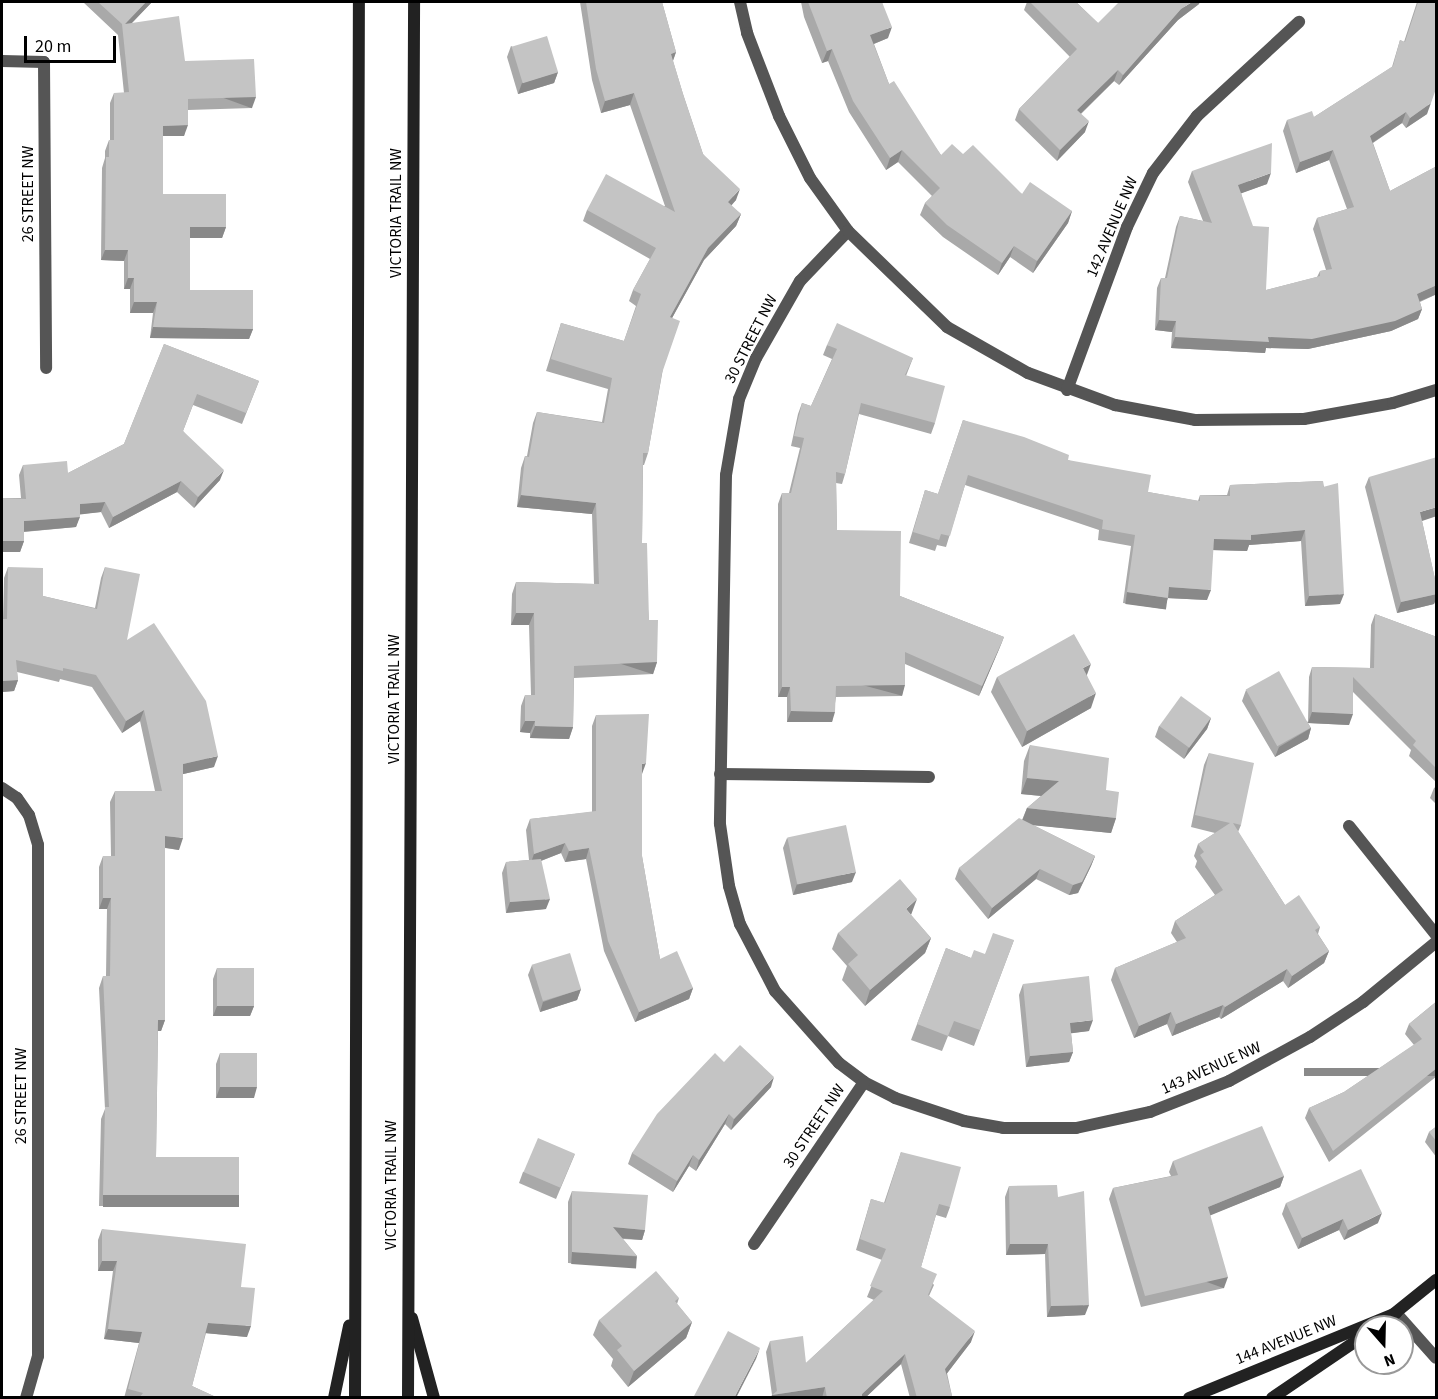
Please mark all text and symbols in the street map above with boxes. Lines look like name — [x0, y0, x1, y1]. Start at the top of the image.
scale bar — [27, 24, 118, 62]
text: 20 m — [35, 34, 71, 59]
street label: 26 STREET NW — [18, 146, 38, 242]
street label: VICTORIA TRAIL NW — [386, 148, 406, 278]
street label: 142 AVENUE NW — [1082, 174, 1142, 280]
street label: 30 STREET NW — [721, 292, 781, 386]
street label: VICTORIA TRAIL NW — [384, 634, 404, 764]
street label: 143 AVENUE NW — [1158, 1037, 1264, 1099]
street label: 26 STREET NW — [11, 1048, 31, 1144]
street label: 30 STREET NW — [779, 1081, 849, 1171]
street label: VICTORIA TRAIL NW — [381, 1120, 401, 1250]
street label: 144 AVENUE NW — [1233, 1311, 1339, 1369]
north arrow — [1354, 1315, 1414, 1375]
text: N — [1381, 1348, 1398, 1372]

